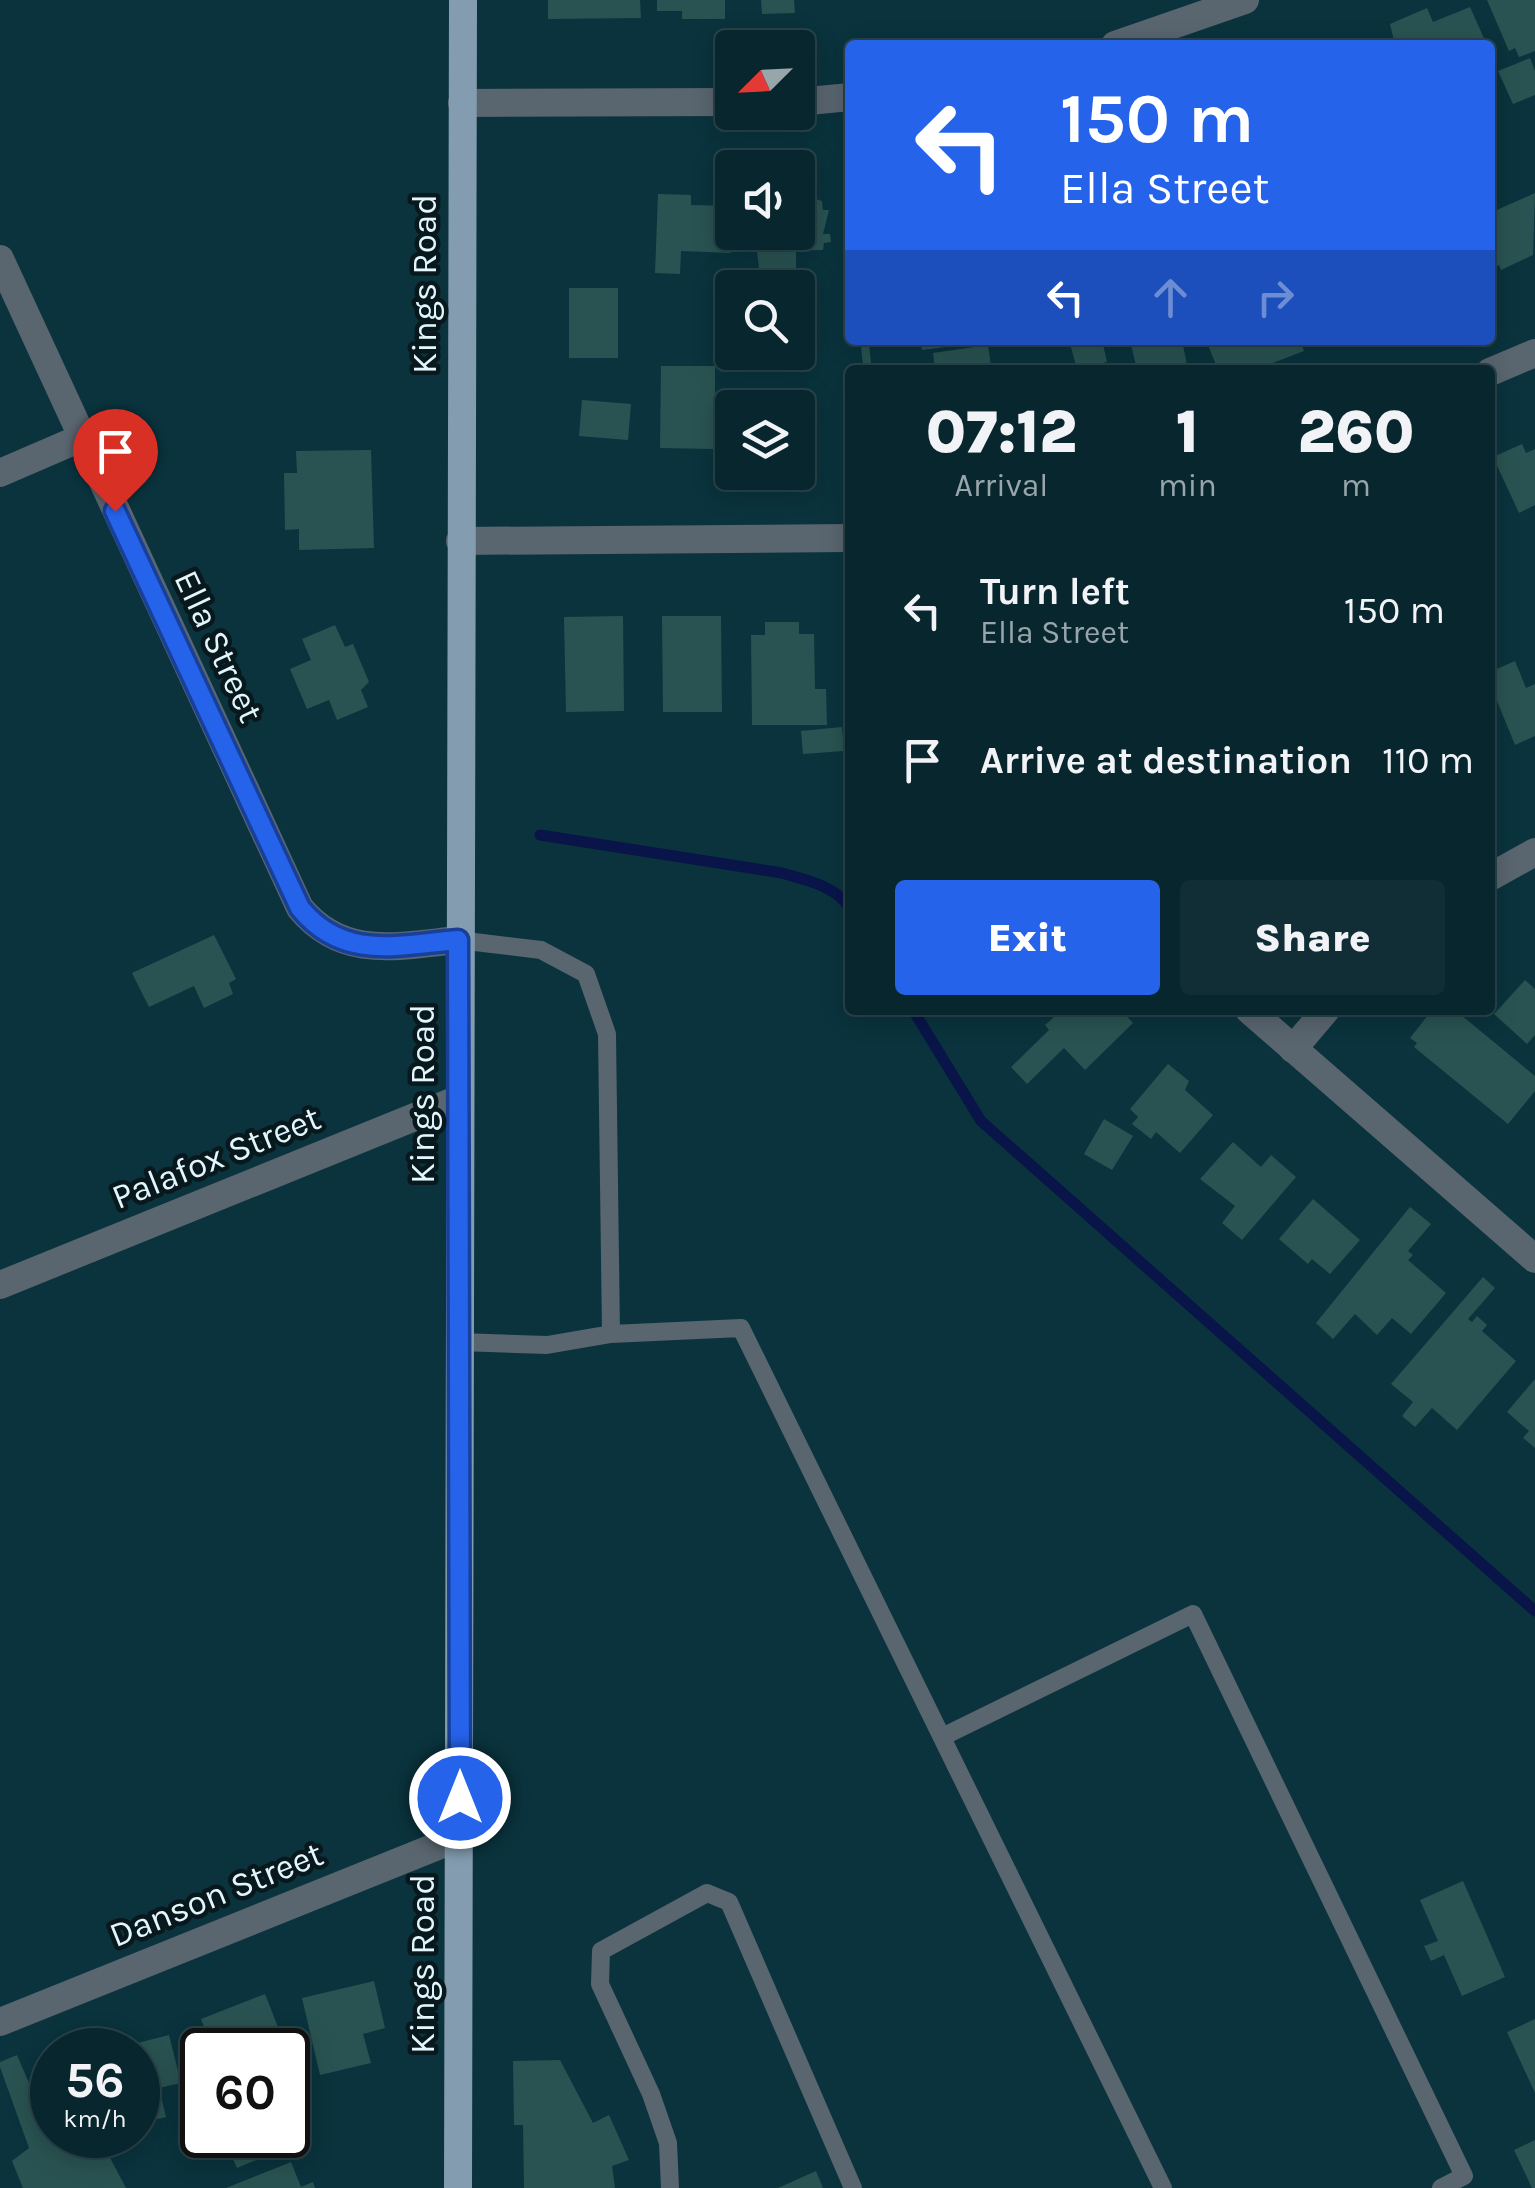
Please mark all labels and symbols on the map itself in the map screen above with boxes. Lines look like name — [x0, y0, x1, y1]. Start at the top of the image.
north arrow — [715, 30, 815, 130]
street label: Kings Road — [404, 194, 445, 374]
pin — [73, 409, 158, 512]
street label: Ella Street — [166, 564, 272, 729]
street label: Kings Road — [402, 1004, 443, 1184]
street label: Palafox Street — [106, 1097, 326, 1218]
position arrow — [408, 1746, 512, 1850]
street label: Danson Street — [103, 1833, 329, 1956]
street label: Kings Road — [402, 1874, 443, 2054]
speed limit sign: 60 — [180, 2028, 310, 2158]

